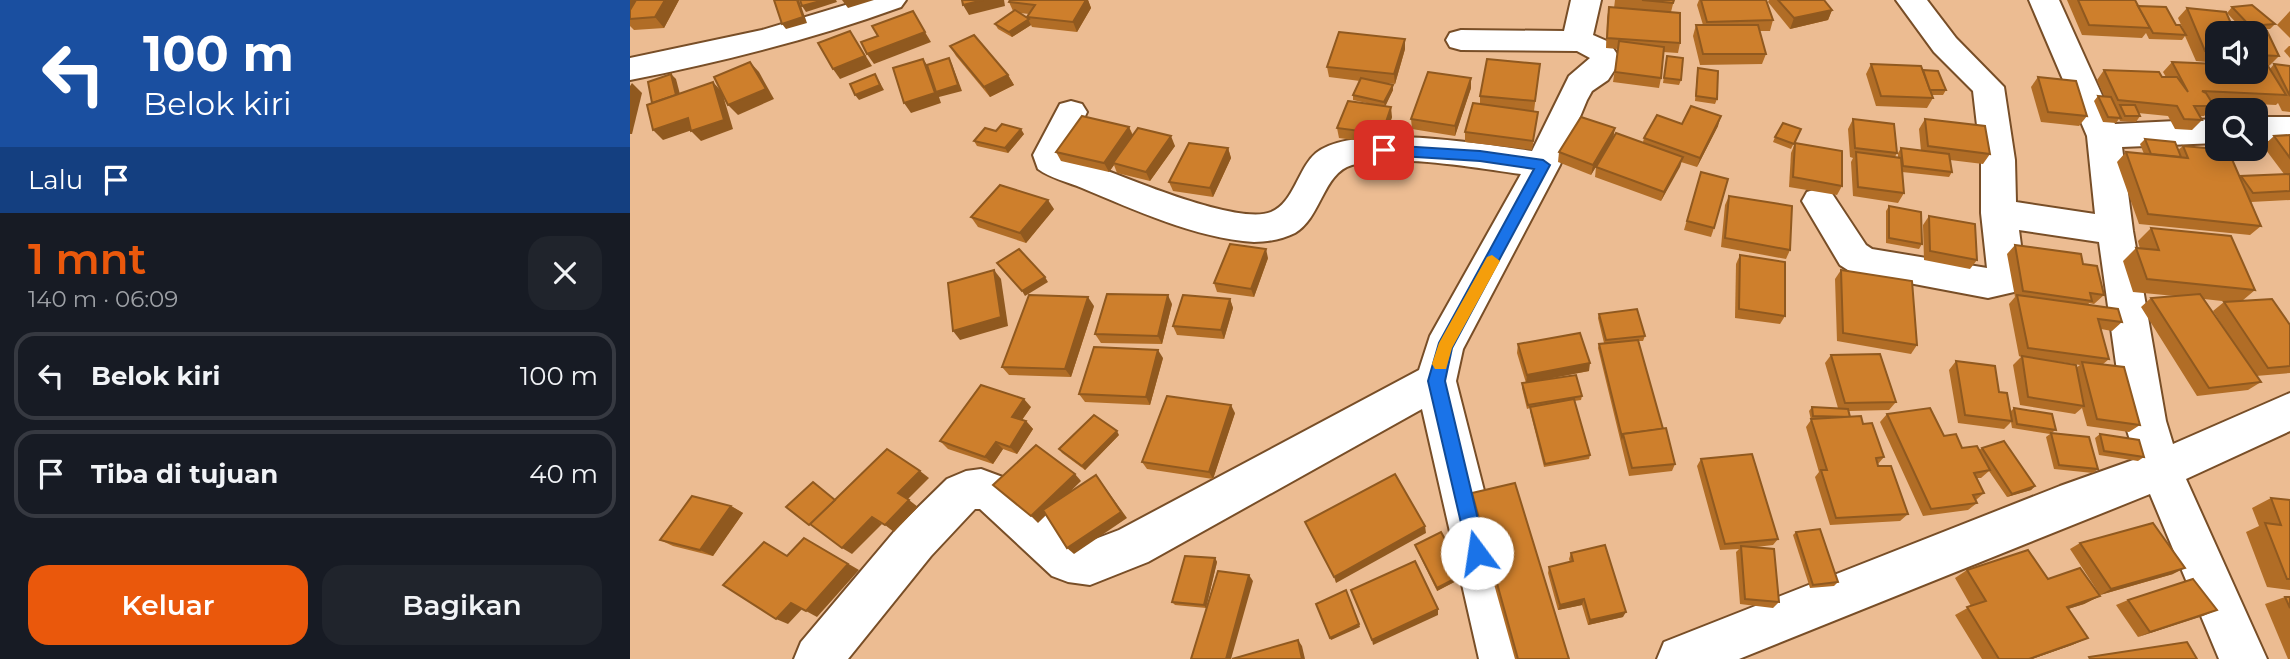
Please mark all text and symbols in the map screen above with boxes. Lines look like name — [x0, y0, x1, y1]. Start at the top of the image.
map controls — [2205, 21, 2268, 161]
button: sound — [2205, 21, 2268, 84]
text: 100 m — [143, 24, 294, 83]
icon: left — [28, 28, 119, 119]
text: Belok kiri — [143, 84, 292, 123]
button: search — [2205, 98, 2268, 161]
pin — [1354, 120, 1414, 180]
icon: arrive — [1365, 131, 1403, 169]
icon: arrive — [97, 161, 135, 199]
text: Lalu — [28, 164, 83, 196]
text: 1 mnt — [28, 233, 146, 285]
button: close — [528, 236, 602, 310]
text: 140 m · 06:09 — [28, 285, 178, 313]
icon: left — [32, 357, 70, 395]
text: Belok kiri — [91, 360, 220, 392]
text: 100 m — [520, 360, 598, 392]
icon: arrive — [32, 455, 70, 493]
text: Tiba di tujuan — [91, 458, 278, 490]
text: 40 m — [529, 458, 598, 490]
position arrow — [1440, 516, 1514, 590]
button: Keluar — [28, 565, 308, 645]
button: Bagikan — [322, 565, 602, 645]

